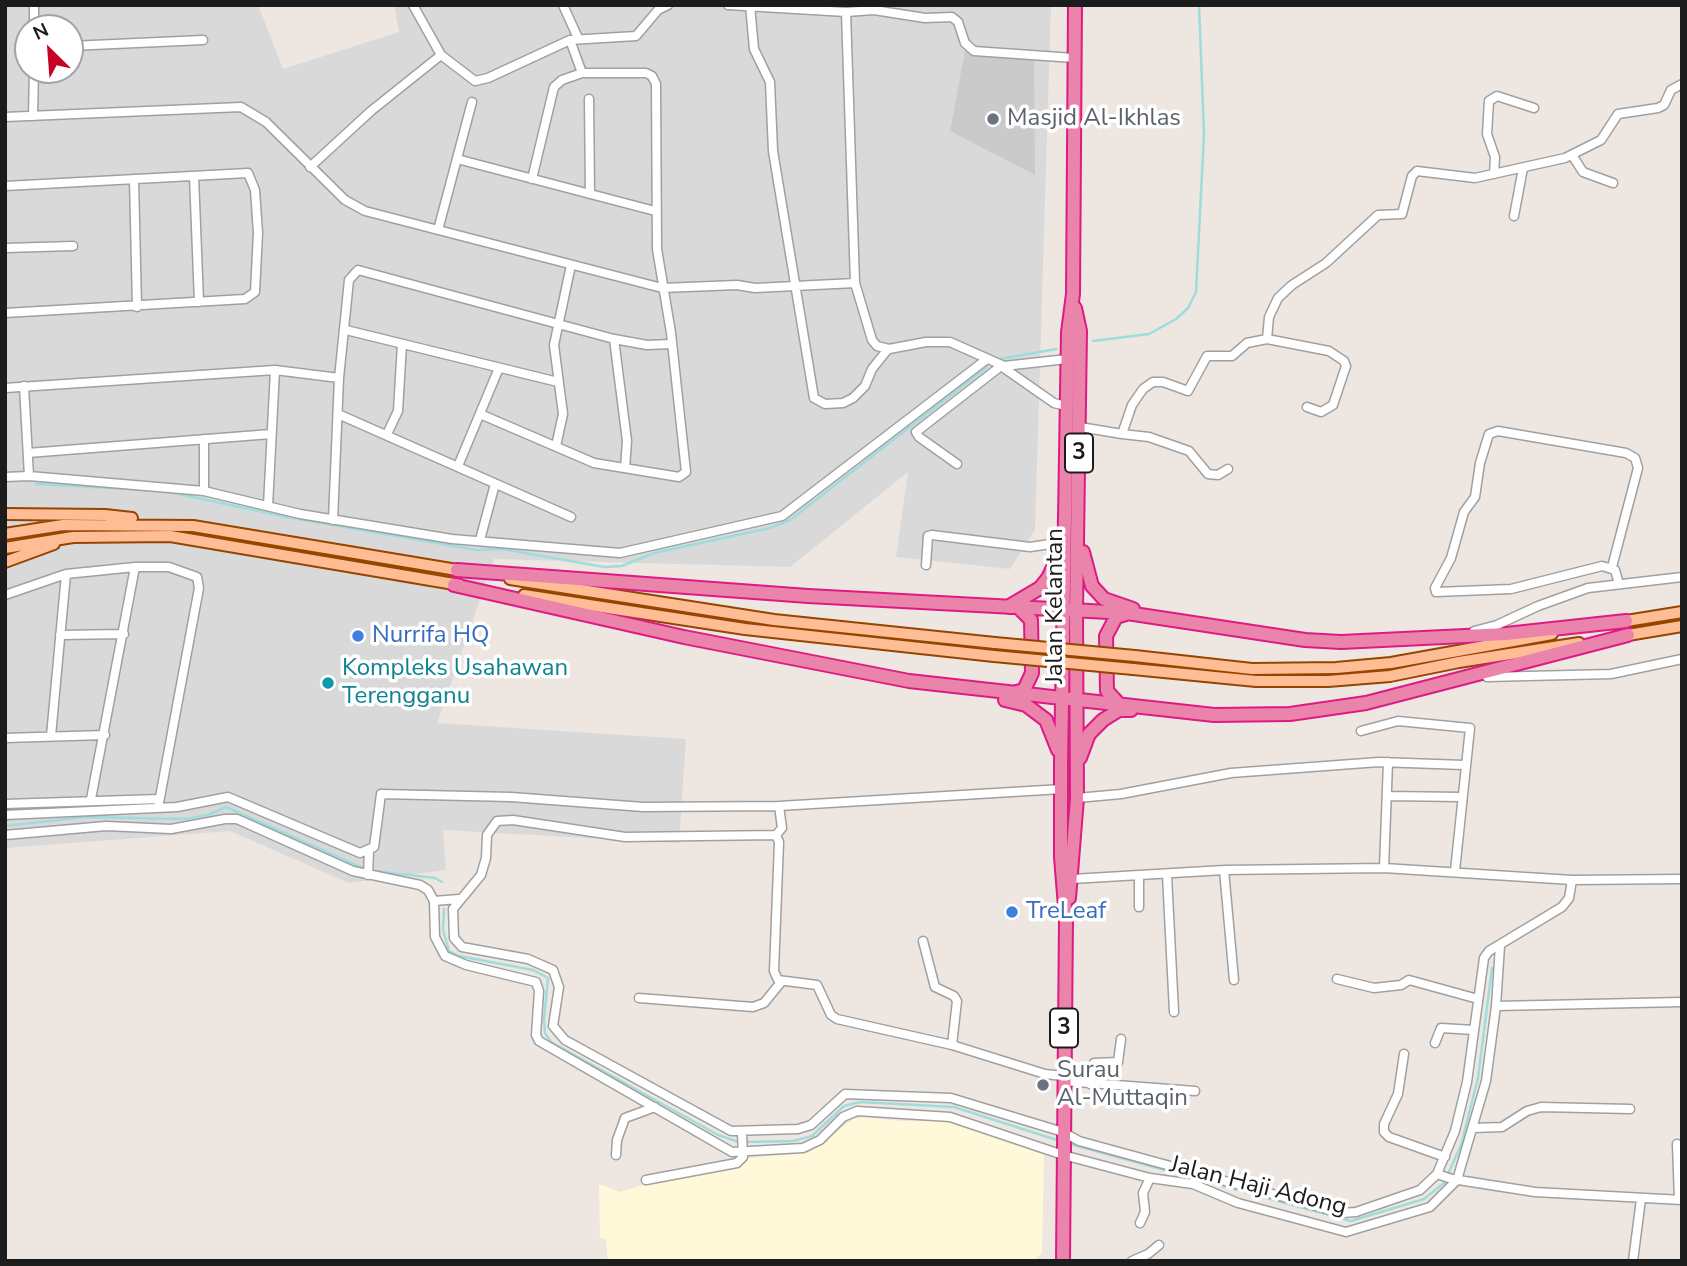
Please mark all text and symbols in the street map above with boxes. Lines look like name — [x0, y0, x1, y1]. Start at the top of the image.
north arrow — [14, 14, 84, 84]
text: N — [29, 17, 53, 47]
place label: Masjid Al-Ikhlas — [1007, 105, 1181, 133]
marker: Masjid Al-Ikhlas — [985, 111, 1001, 127]
road number: 3 — [1065, 433, 1093, 472]
street label: Jalan Kelantan — [1042, 528, 1070, 684]
place label: Nurrifa HQ — [372, 622, 489, 650]
marker: Nurrifa HQ — [350, 628, 366, 644]
place label: Kompleks Usahawan Terengganu — [342, 655, 568, 711]
marker: Kompleks Usahawan Terengganu — [320, 675, 336, 691]
place label: TreLeaf — [1026, 898, 1106, 926]
marker: TreLeaf — [1004, 904, 1020, 920]
road number: 3 — [1050, 1009, 1078, 1048]
place label: Surau Al-Muttaqin — [1057, 1057, 1188, 1113]
marker: Surau Al-Muttaqin — [1035, 1077, 1051, 1093]
street label: Jalan Haji Adong — [1167, 1151, 1349, 1223]

